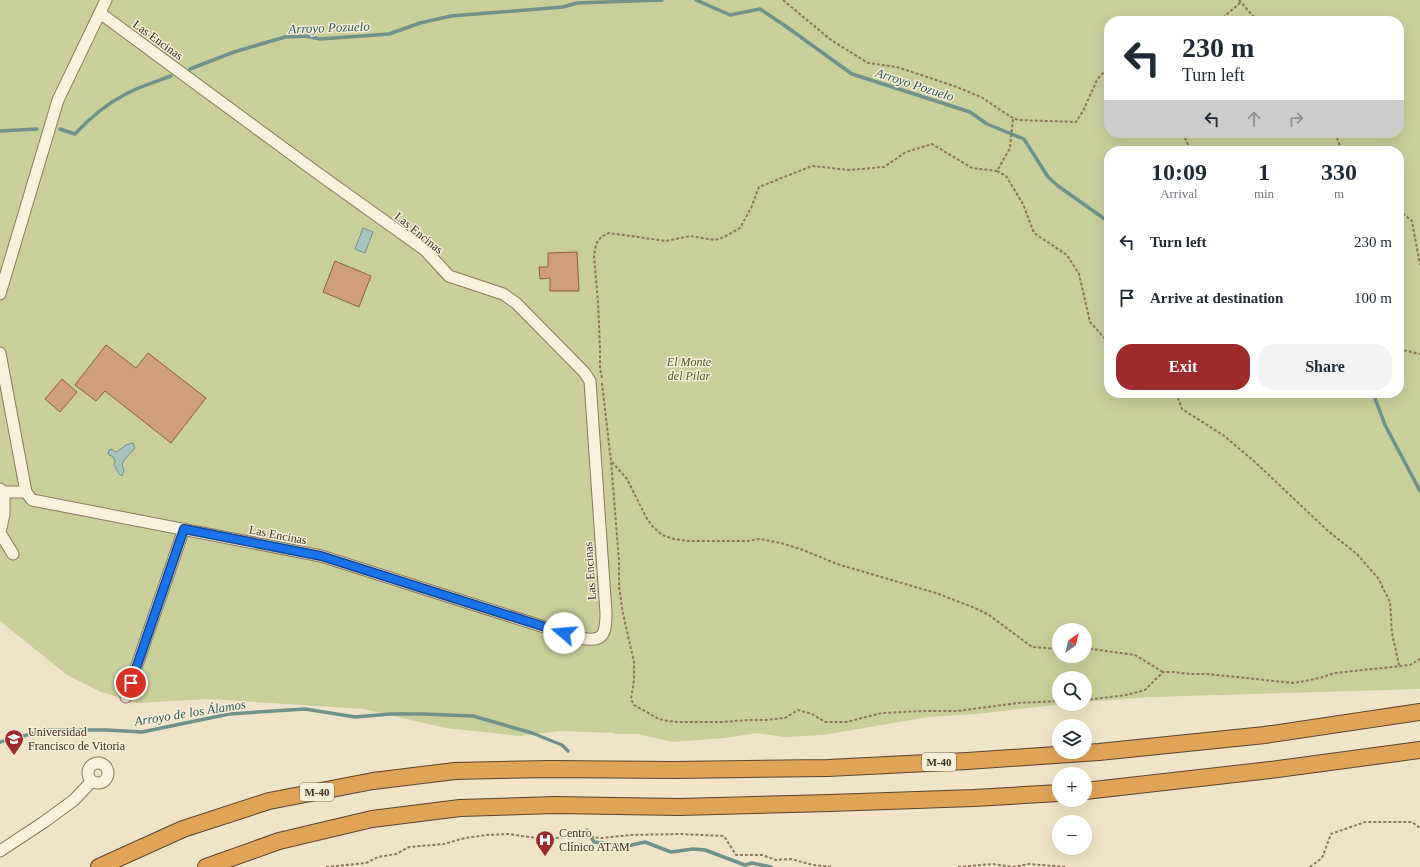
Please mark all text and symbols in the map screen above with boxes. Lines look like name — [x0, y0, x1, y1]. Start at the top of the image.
street label: Las Encinas — [130, 17, 186, 63]
water label: Arroyo Pozuelo — [287, 19, 370, 36]
icon: left — [1116, 32, 1168, 84]
text: 230 m — [1182, 32, 1254, 63]
water label: Arroyo Pozuelo — [873, 64, 956, 104]
text: Turn left — [1182, 65, 1245, 85]
icon: left — [1201, 108, 1223, 130]
icon: ahead — [1243, 108, 1265, 130]
icon: right — [1285, 108, 1307, 130]
text: 10:09 — [1151, 159, 1207, 185]
text: 1 — [1258, 159, 1270, 185]
text: 330 — [1321, 159, 1357, 185]
text: Arrival — [1160, 186, 1198, 201]
text: min — [1254, 186, 1274, 201]
text: m — [1334, 186, 1344, 201]
street label: Las Encinas — [392, 209, 446, 257]
icon: left — [1116, 231, 1138, 253]
text: Turn left — [1150, 234, 1207, 250]
text: 230 m — [1354, 234, 1392, 250]
icon: arrive — [1116, 287, 1138, 309]
text: Arrive at destination — [1150, 290, 1283, 306]
text: 100 m — [1354, 290, 1392, 306]
button: Exit — [1116, 344, 1250, 390]
button: Share — [1258, 344, 1392, 390]
park label: El Monte del Pilar — [666, 355, 712, 383]
street label: Las Encinas — [248, 523, 308, 547]
street label: Las Encinas — [581, 541, 599, 601]
position arrow — [543, 612, 585, 654]
north arrow — [1052, 623, 1092, 663]
map controls — [1052, 623, 1092, 855]
pin — [114, 666, 148, 700]
button: search — [1052, 671, 1092, 711]
icon: arrive — [120, 672, 142, 694]
water label: Arroyo de los Álamos — [132, 696, 247, 729]
button: layers — [1052, 719, 1092, 759]
place label: Universidad Francisco de Vitoria — [28, 725, 126, 753]
school or university icon: Universidad Francisco de Vitoria — [3, 728, 25, 756]
road number: M-40 — [922, 753, 956, 771]
button: + — [1052, 767, 1092, 807]
road number: M-40 — [300, 783, 334, 801]
button: − — [1052, 815, 1092, 855]
place label: Centro Clínico ATAM — [559, 826, 630, 854]
hospital icon: Centro Clínico ATAM — [534, 829, 556, 857]

